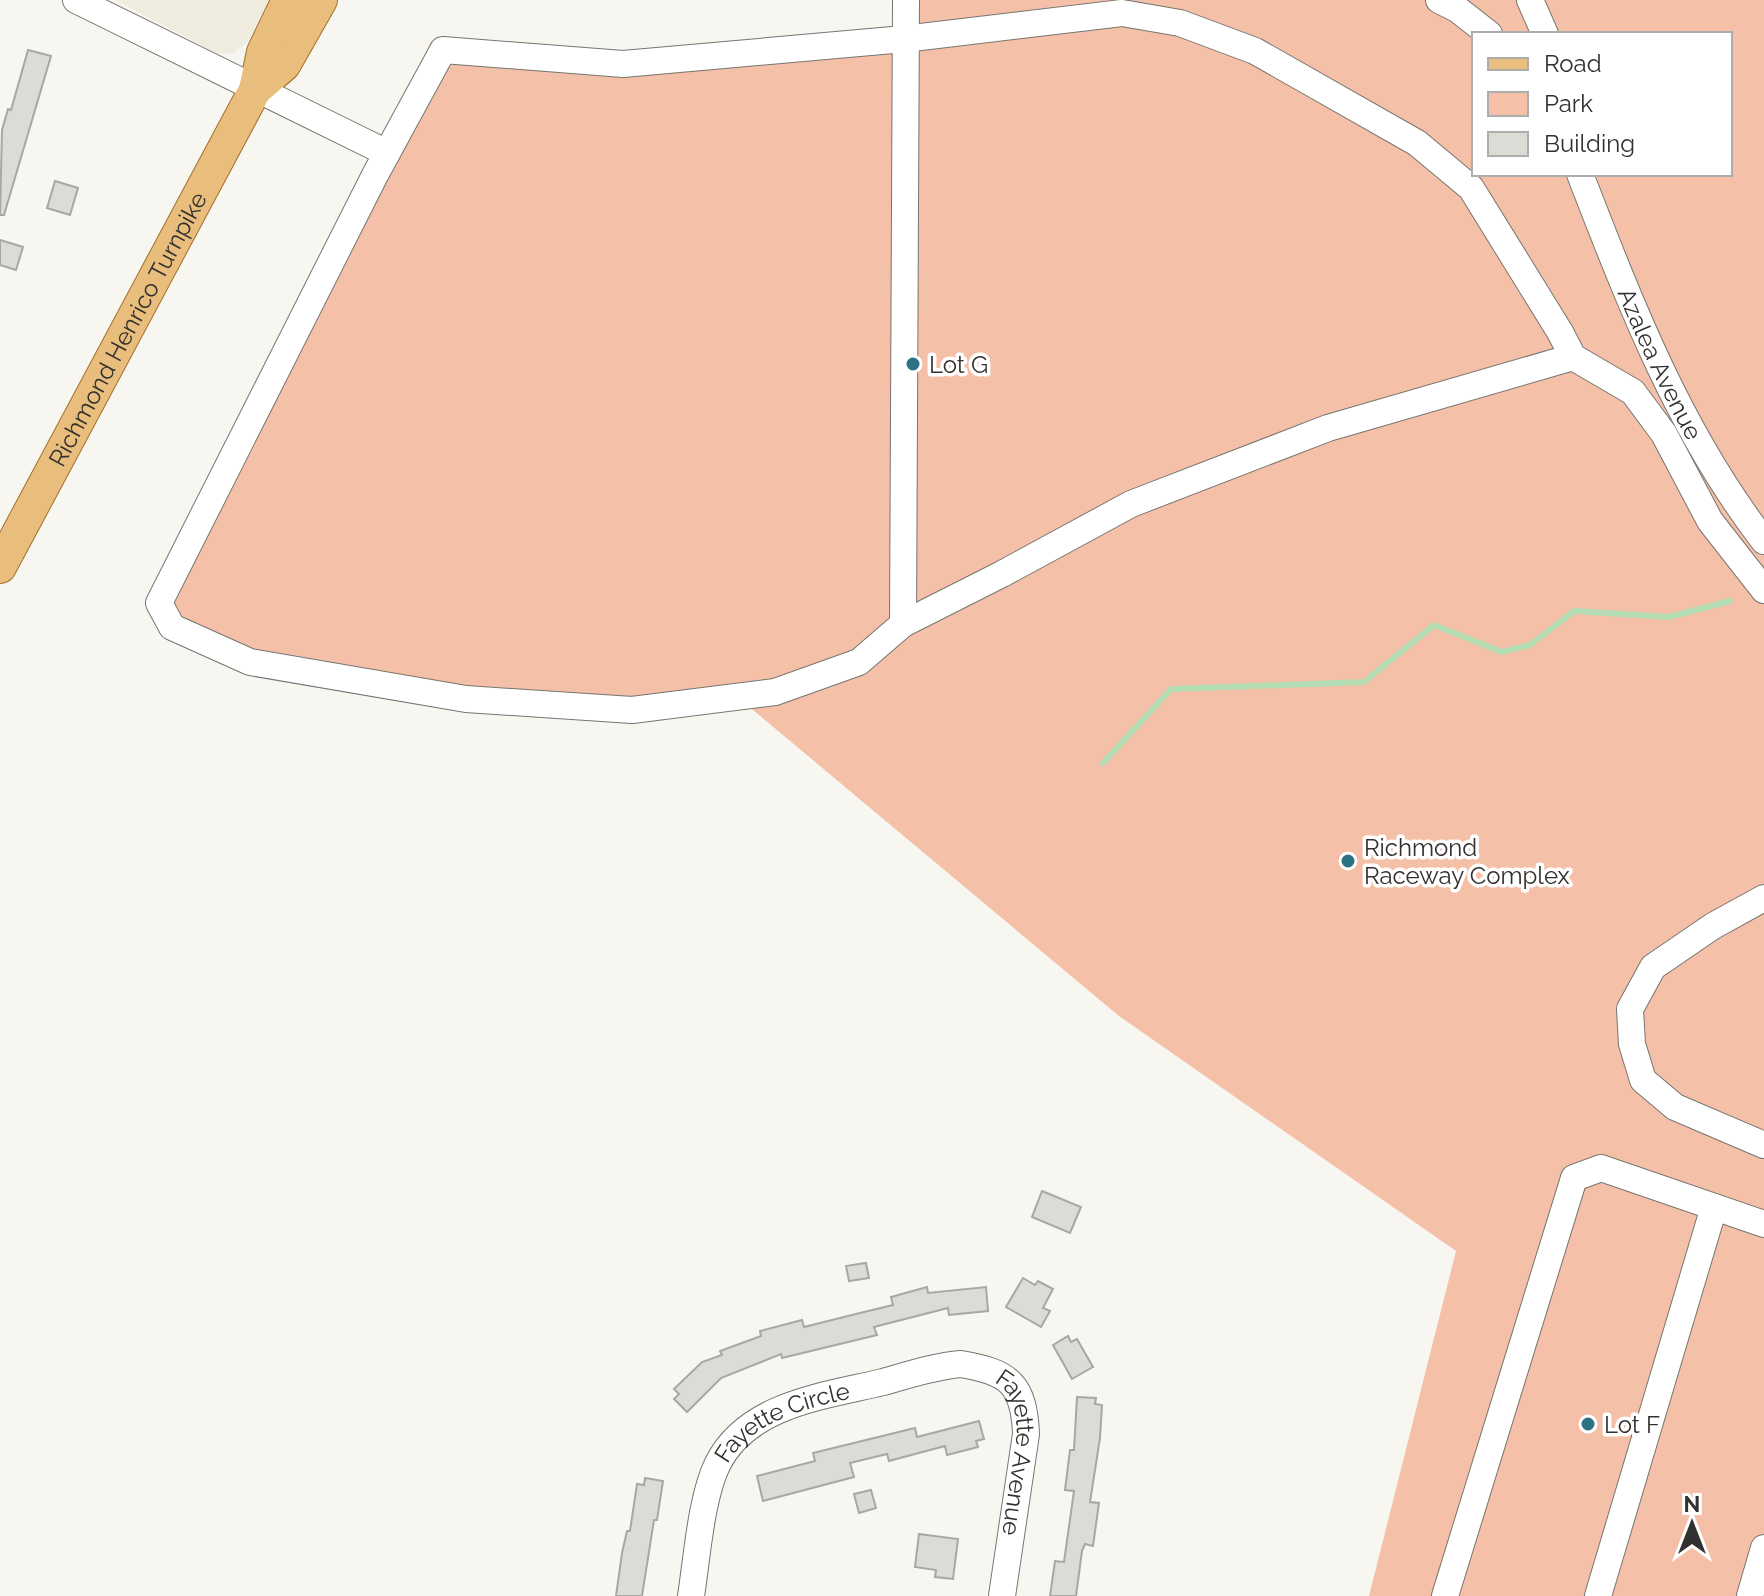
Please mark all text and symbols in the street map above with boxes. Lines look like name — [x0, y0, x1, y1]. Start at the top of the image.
legend — [1472, 32, 1732, 176]
text: Road — [1544, 49, 1602, 78]
text: Park — [1544, 89, 1593, 118]
text: Building — [1544, 129, 1635, 158]
street label: Richmond Henrico Turnpike — [42, 187, 212, 471]
street label: Azalea Avenue — [1612, 283, 1709, 445]
place label: Lot G — [929, 350, 988, 379]
marker: Lot G — [904, 355, 922, 373]
place label: Richmond Raceway Complex — [1364, 833, 1570, 890]
marker: Richmond Raceway Complex — [1339, 852, 1357, 870]
street label: Fayette Avenue — [991, 1362, 1040, 1538]
street label: Fayette Circle — [708, 1375, 852, 1467]
place label: Lot F — [1604, 1410, 1660, 1439]
marker: Lot F — [1579, 1415, 1597, 1433]
north arrow — [1652, 1484, 1732, 1564]
text: N — [1684, 1491, 1700, 1517]

